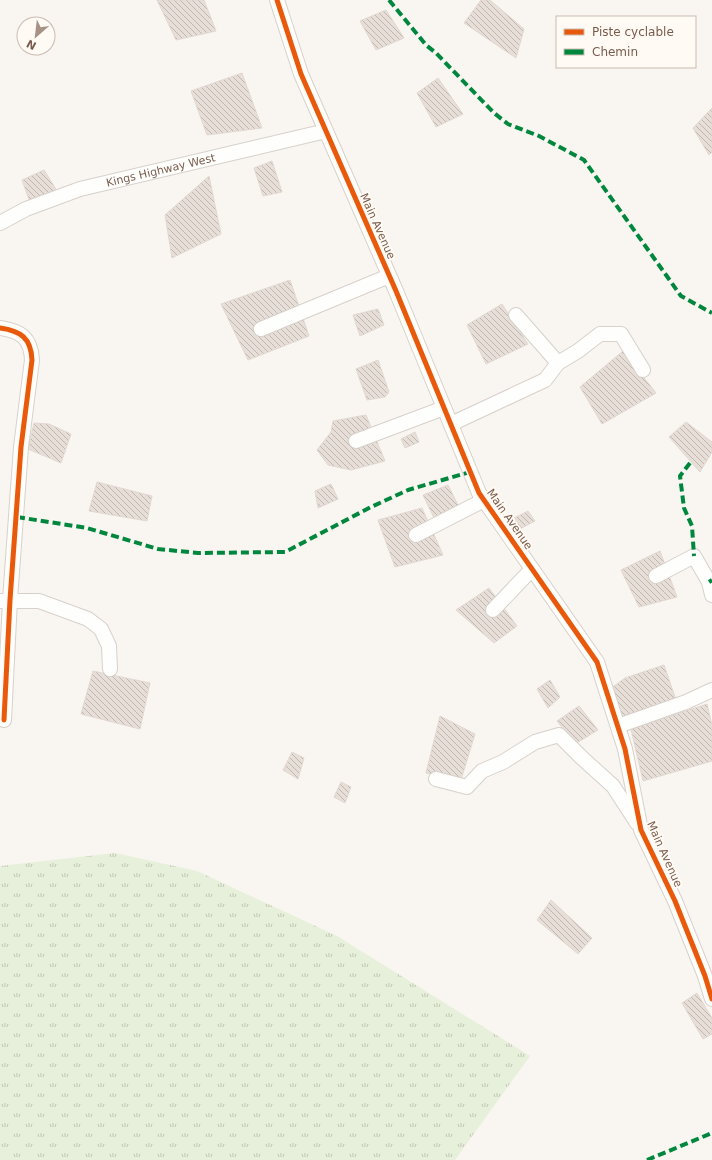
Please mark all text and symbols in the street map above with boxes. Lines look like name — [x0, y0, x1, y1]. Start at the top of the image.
north arrow — [16, 16, 56, 56]
legend — [556, 16, 696, 68]
text: Piste cyclable — [592, 25, 674, 39]
text: N — [24, 36, 39, 52]
text: Chemin — [592, 45, 638, 59]
street label: Kings Highway West — [105, 151, 217, 190]
street label: Main Avenue — [357, 191, 398, 261]
street label: Main Avenue — [484, 487, 535, 552]
street label: Main Avenue — [644, 819, 685, 889]

